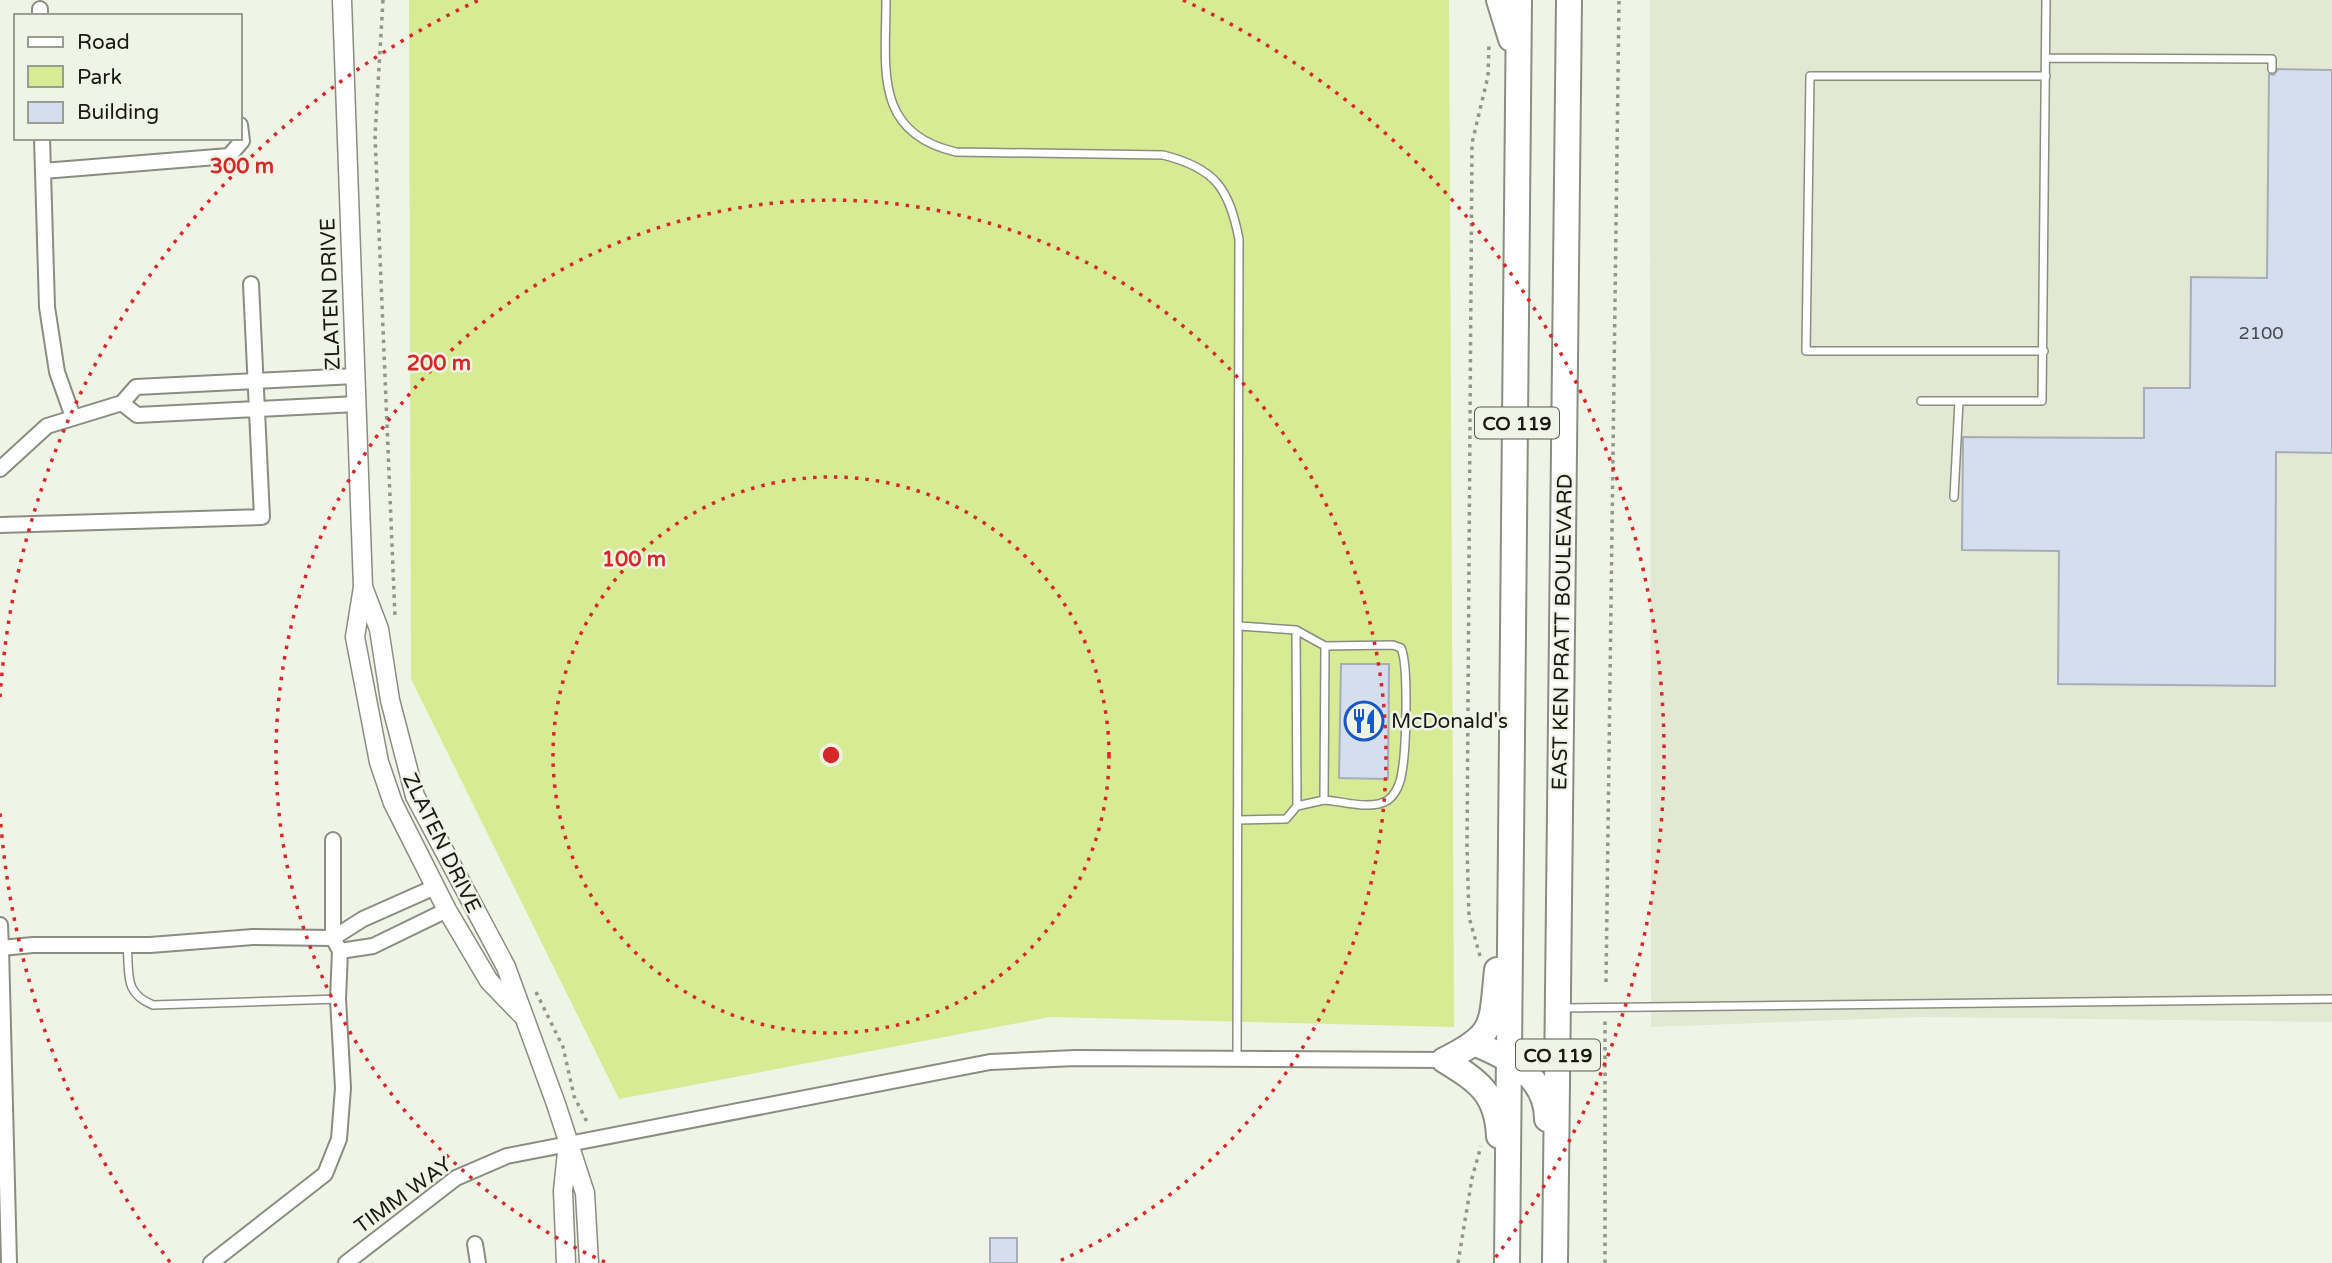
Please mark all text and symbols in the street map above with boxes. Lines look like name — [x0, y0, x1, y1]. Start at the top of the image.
legend — [14, 14, 242, 140]
text: Road — [77, 30, 130, 55]
text: Park — [77, 65, 122, 90]
text: Building — [77, 100, 159, 125]
text: 300 m — [210, 154, 274, 179]
street label: ZLATEN DRIVE — [315, 217, 346, 371]
house number: 2100 — [2238, 322, 2284, 344]
text: 200 m — [407, 351, 471, 376]
road number: CO 119 — [1475, 408, 1559, 438]
street label: EAST KEN PRATT BOULEVARD — [1547, 473, 1578, 791]
text: 100 m — [602, 547, 666, 572]
restaurant icon: McDonald's — [1343, 700, 1385, 742]
place label: McDonald's — [1391, 709, 1508, 734]
centre of rings — [819, 743, 843, 767]
street label: ZLATEN DRIVE — [397, 769, 486, 917]
road number: CO 119 — [1516, 1040, 1600, 1070]
street label: TIMM WAY — [350, 1152, 457, 1239]

